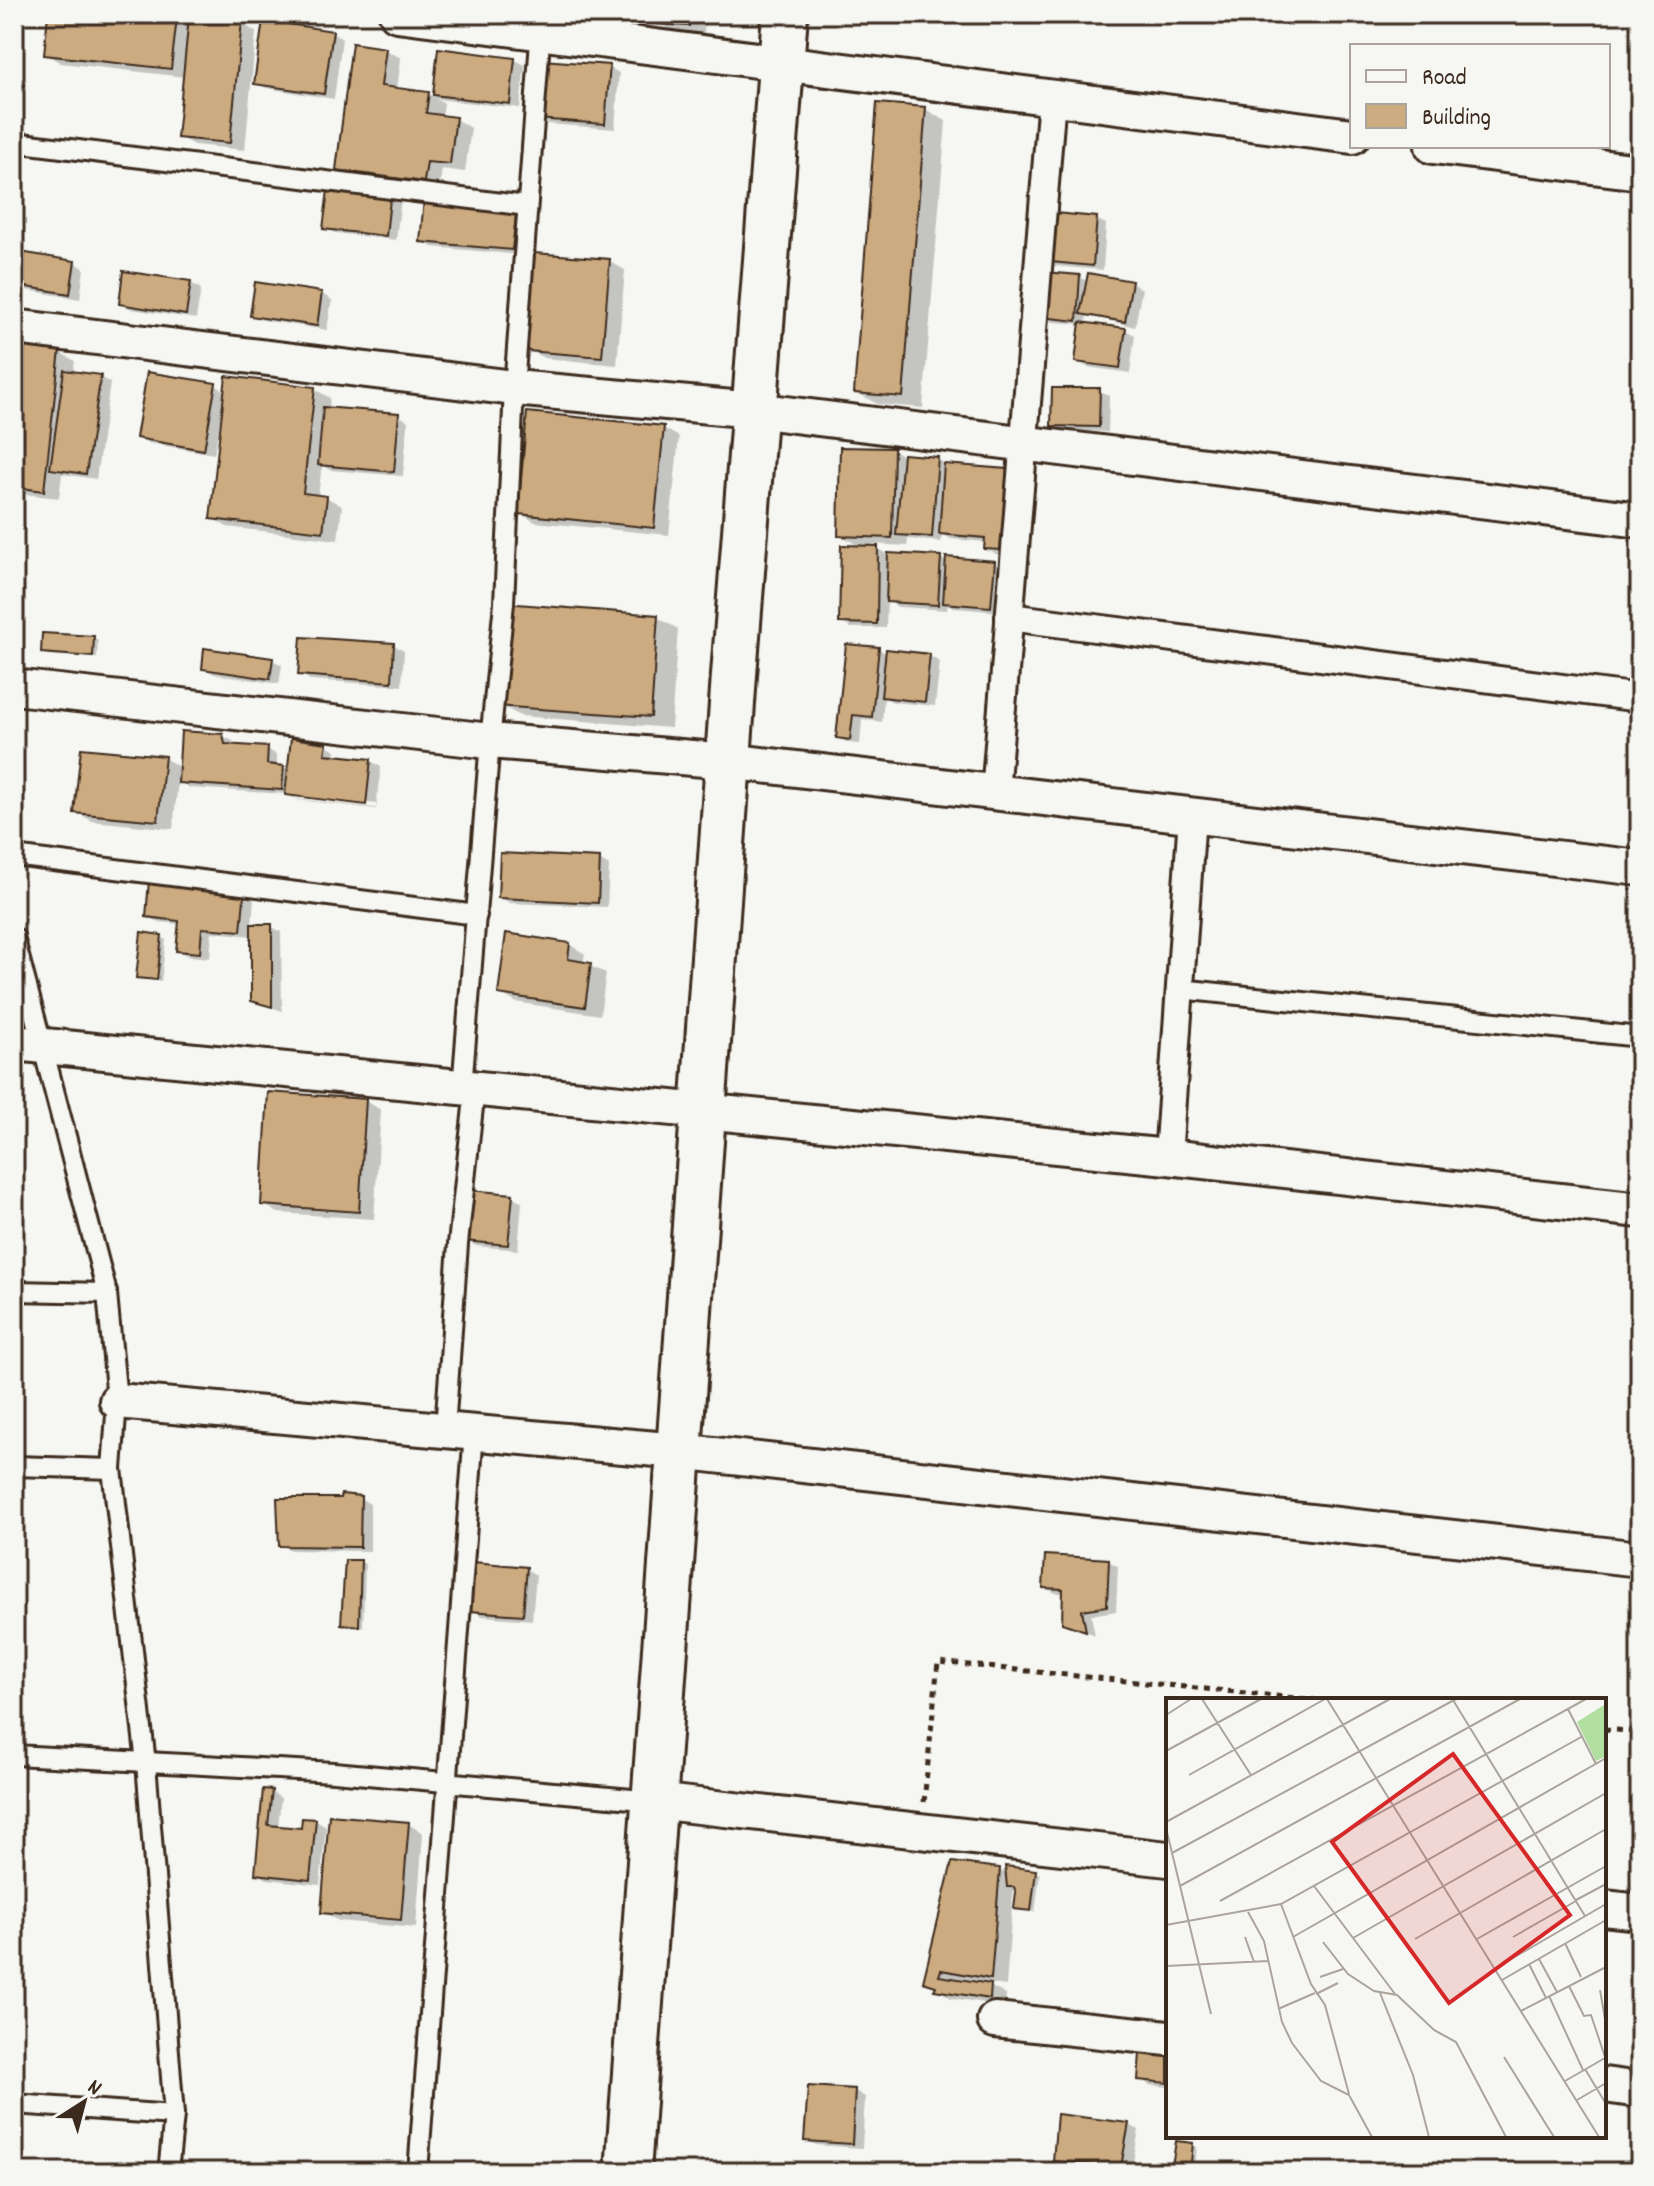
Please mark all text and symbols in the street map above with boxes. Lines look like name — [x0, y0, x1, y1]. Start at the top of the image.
legend — [1350, 44, 1610, 148]
text: Road — [1422, 62, 1467, 96]
text: Building — [1422, 102, 1491, 136]
inset map — [1166, 1698, 1606, 2138]
north arrow — [44, 2062, 124, 2142]
text: N — [80, 2073, 107, 2104]

